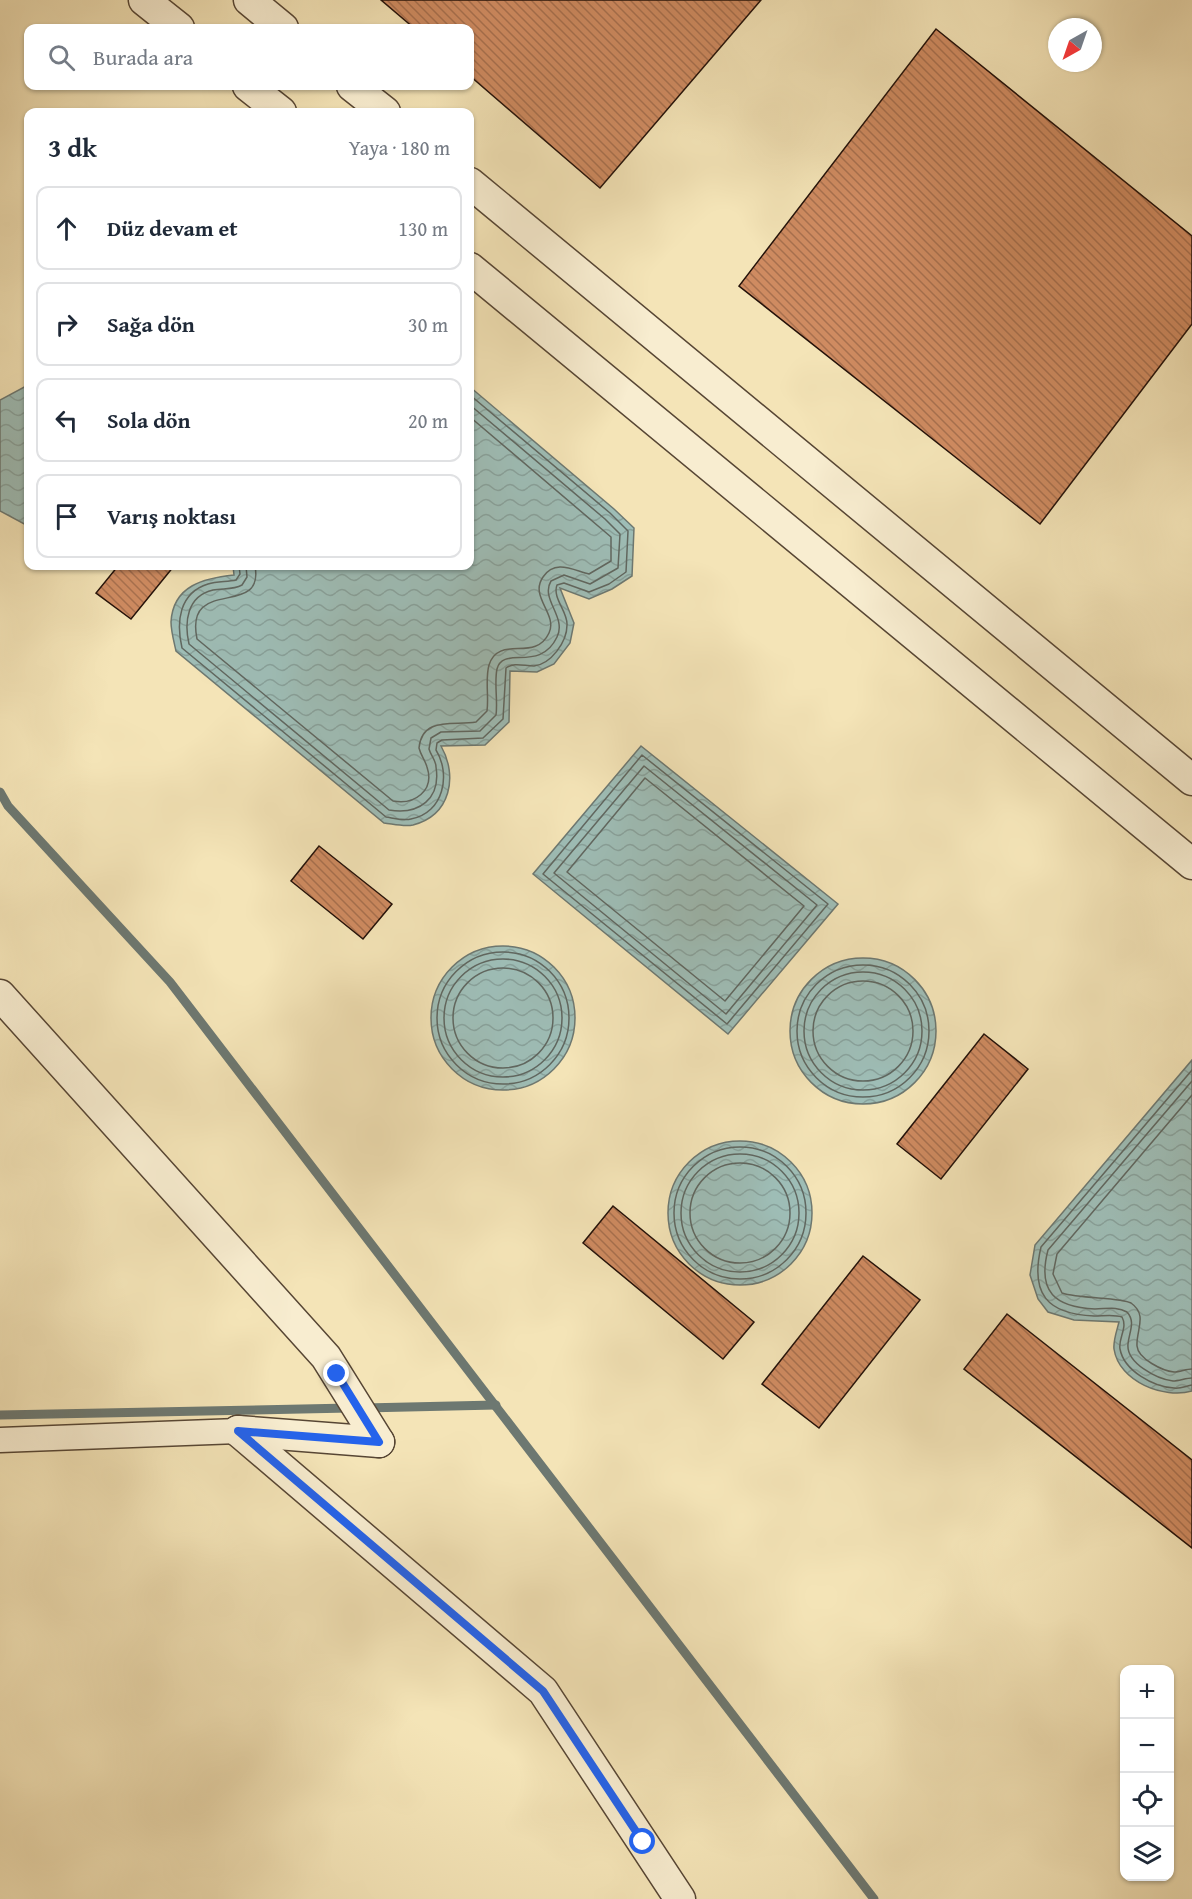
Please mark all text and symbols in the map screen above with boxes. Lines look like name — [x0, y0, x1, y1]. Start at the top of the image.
north arrow — [1048, 18, 1102, 72]
search box — [24, 24, 474, 90]
icon: search — [45, 41, 78, 74]
text: Burada ara — [93, 41, 193, 73]
text: 3 dk — [48, 128, 97, 167]
text: Yaya · 180 m — [349, 133, 450, 162]
icon: ahead — [50, 212, 83, 245]
text: Düz devam et — [107, 212, 238, 244]
text: 130 m — [398, 214, 448, 243]
icon: right — [50, 308, 83, 341]
text: Sağa dön — [107, 308, 195, 340]
text: 30 m — [408, 310, 448, 339]
icon: left — [50, 404, 83, 437]
text: Sola dön — [107, 404, 191, 436]
text: 20 m — [408, 406, 448, 435]
icon: arrive — [50, 500, 83, 533]
text: Varış noktası — [107, 500, 236, 532]
route end — [323, 1360, 349, 1386]
map controls — [1120, 1665, 1174, 1881]
button: + — [1120, 1665, 1174, 1719]
button: − — [1120, 1719, 1174, 1773]
button: locate — [1120, 1773, 1174, 1827]
button: layers — [1120, 1827, 1174, 1881]
route start — [629, 1828, 655, 1854]

